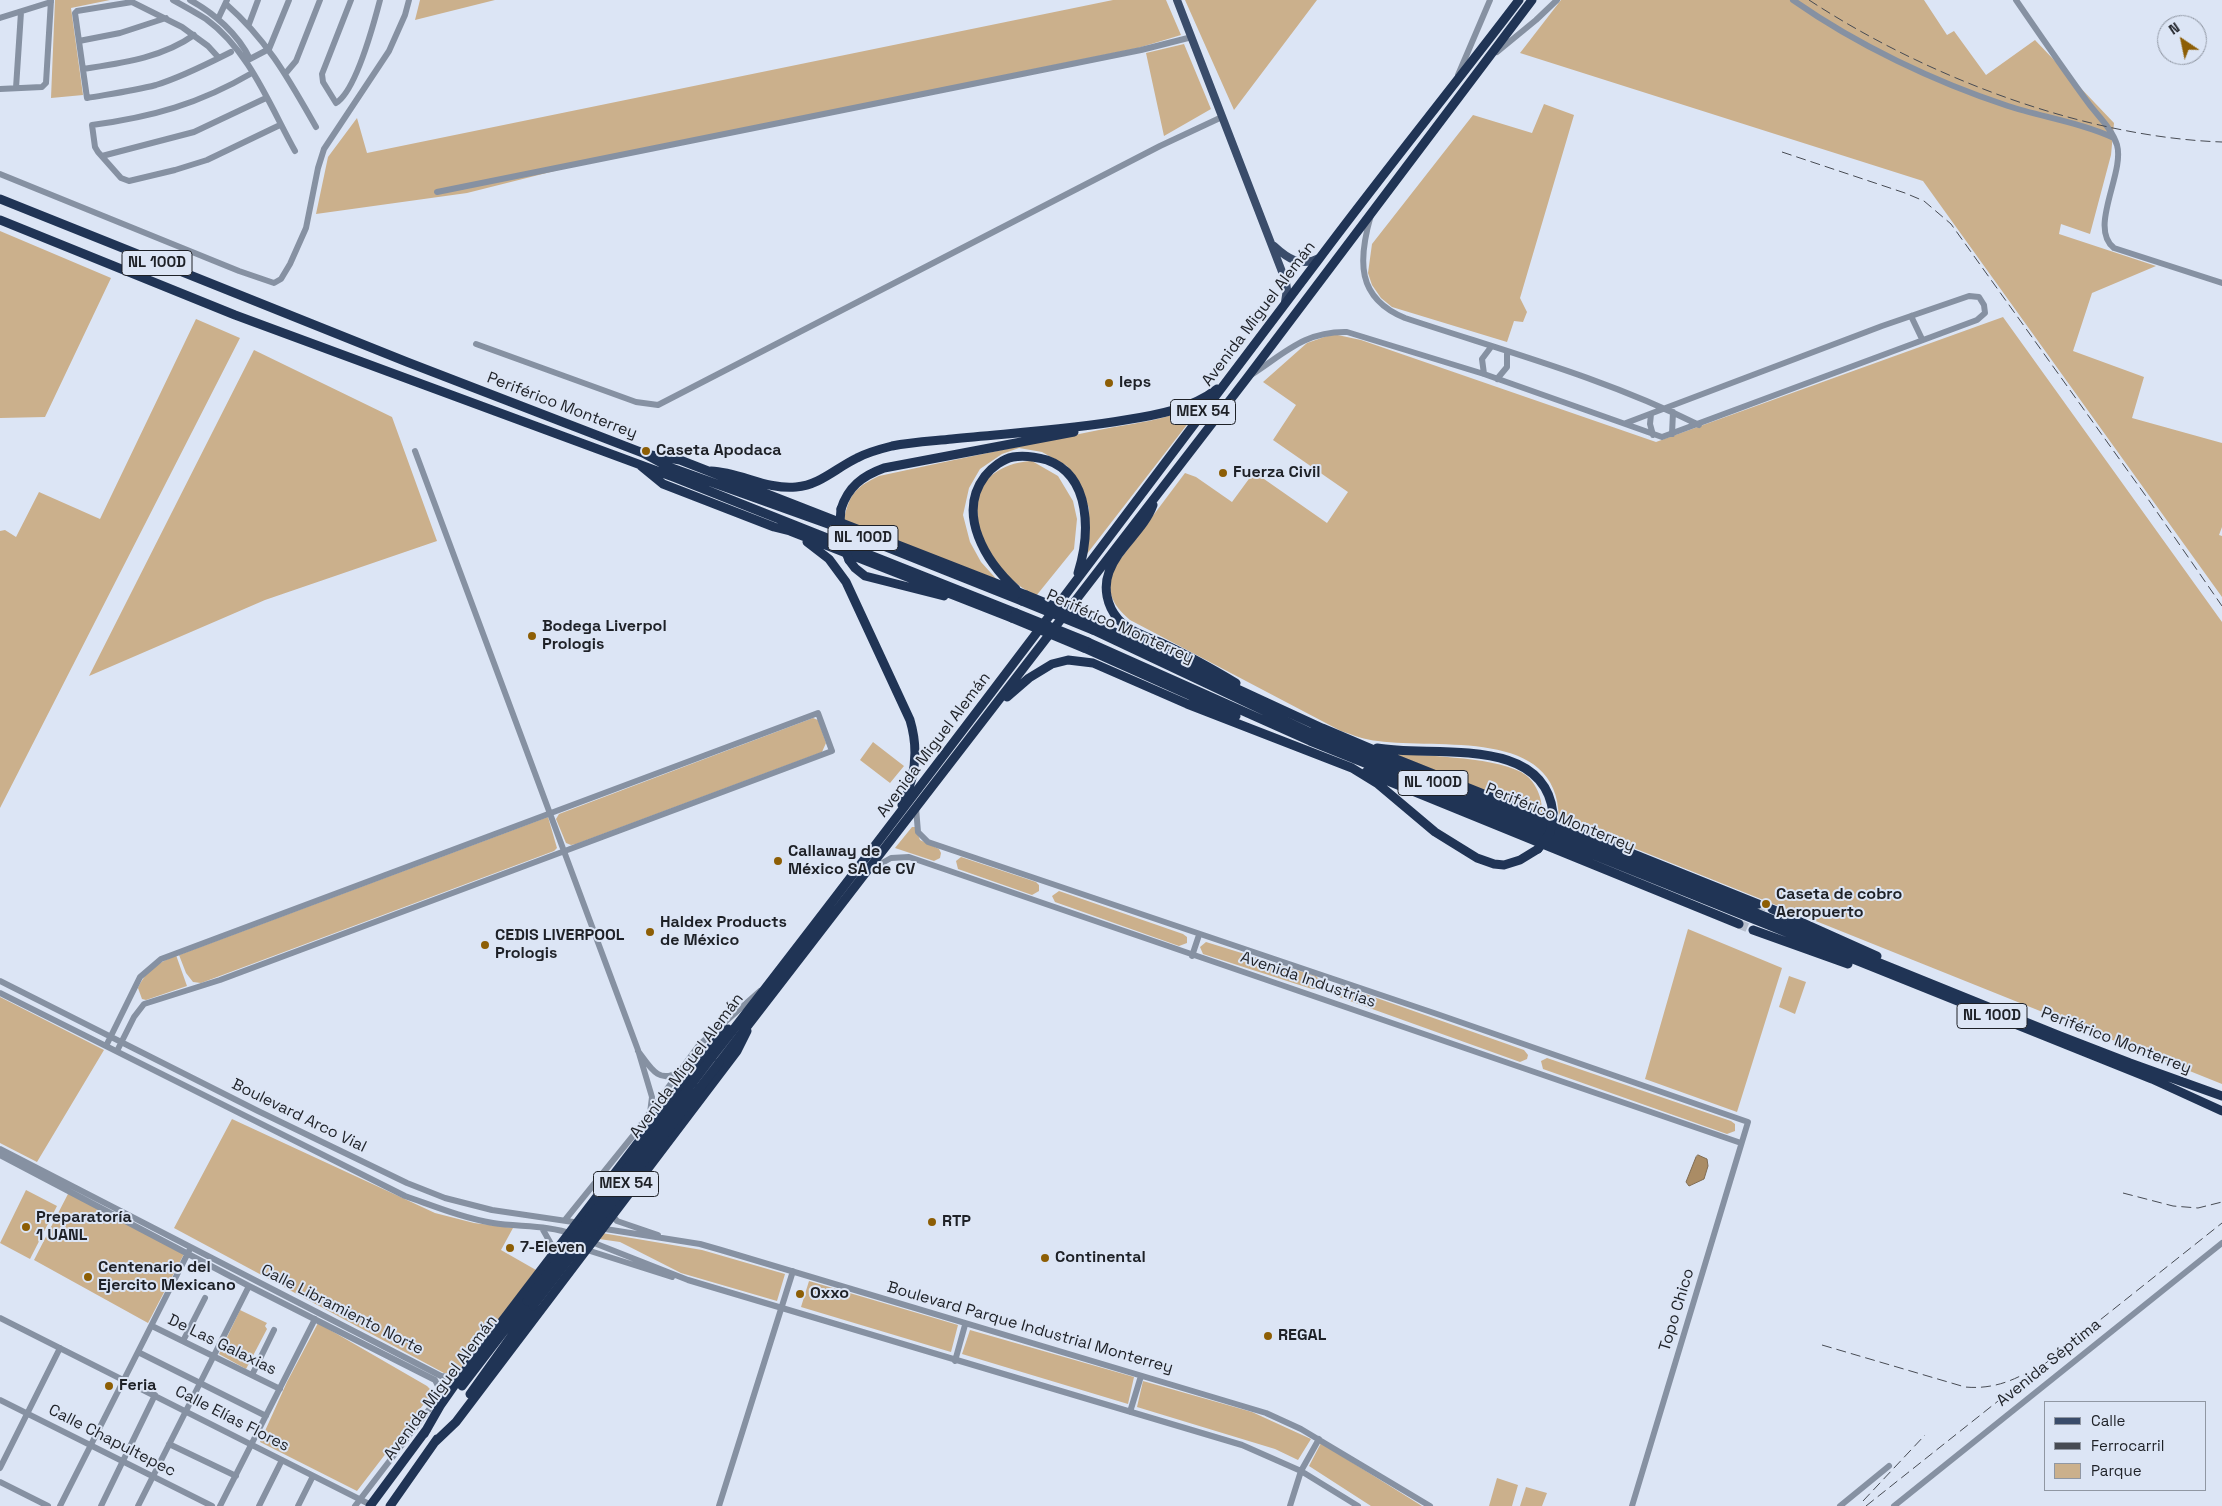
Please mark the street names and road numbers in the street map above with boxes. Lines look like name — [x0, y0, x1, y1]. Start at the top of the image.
street label: Avenida Miguel Alemán — [1198, 238, 1320, 390]
road number: NL 100D — [122, 250, 192, 276]
street label: Periférico Monterrey — [484, 368, 640, 444]
road number: MEX 54 — [1170, 400, 1236, 424]
road number: NL 100D — [828, 526, 898, 550]
street label: Periférico Monterrey — [1043, 586, 1197, 668]
street label: Avenida Miguel Alemán — [873, 669, 995, 821]
road number: NL 100D — [1398, 770, 1468, 796]
street label: Periférico Monterrey — [1483, 779, 1637, 857]
street label: Avenida Industrias — [1238, 948, 1378, 1012]
street label: Avenida Miguel Alemán — [626, 990, 748, 1142]
street label: Periférico Monterrey — [2038, 1003, 2194, 1079]
road number: NL 100D — [1957, 1004, 2027, 1028]
street label: Boulevard Arco Vial — [229, 1075, 369, 1157]
road number: MEX 54 — [594, 1172, 658, 1196]
street label: Calle Libramiento Norte — [258, 1261, 426, 1359]
street label: Topo Chico — [1655, 1266, 1699, 1354]
street label: Boulevard Parque Industrial Monterrey — [885, 1278, 1175, 1378]
street label: De Las Galaxias — [165, 1310, 279, 1380]
street label: Avenida Miguel Alemán — [380, 1312, 502, 1464]
street label: Avenida Séptima — [1993, 1315, 2105, 1411]
street label: Calle Elías Flores — [172, 1382, 292, 1456]
street label: Calle Chapultepec — [45, 1401, 179, 1481]

